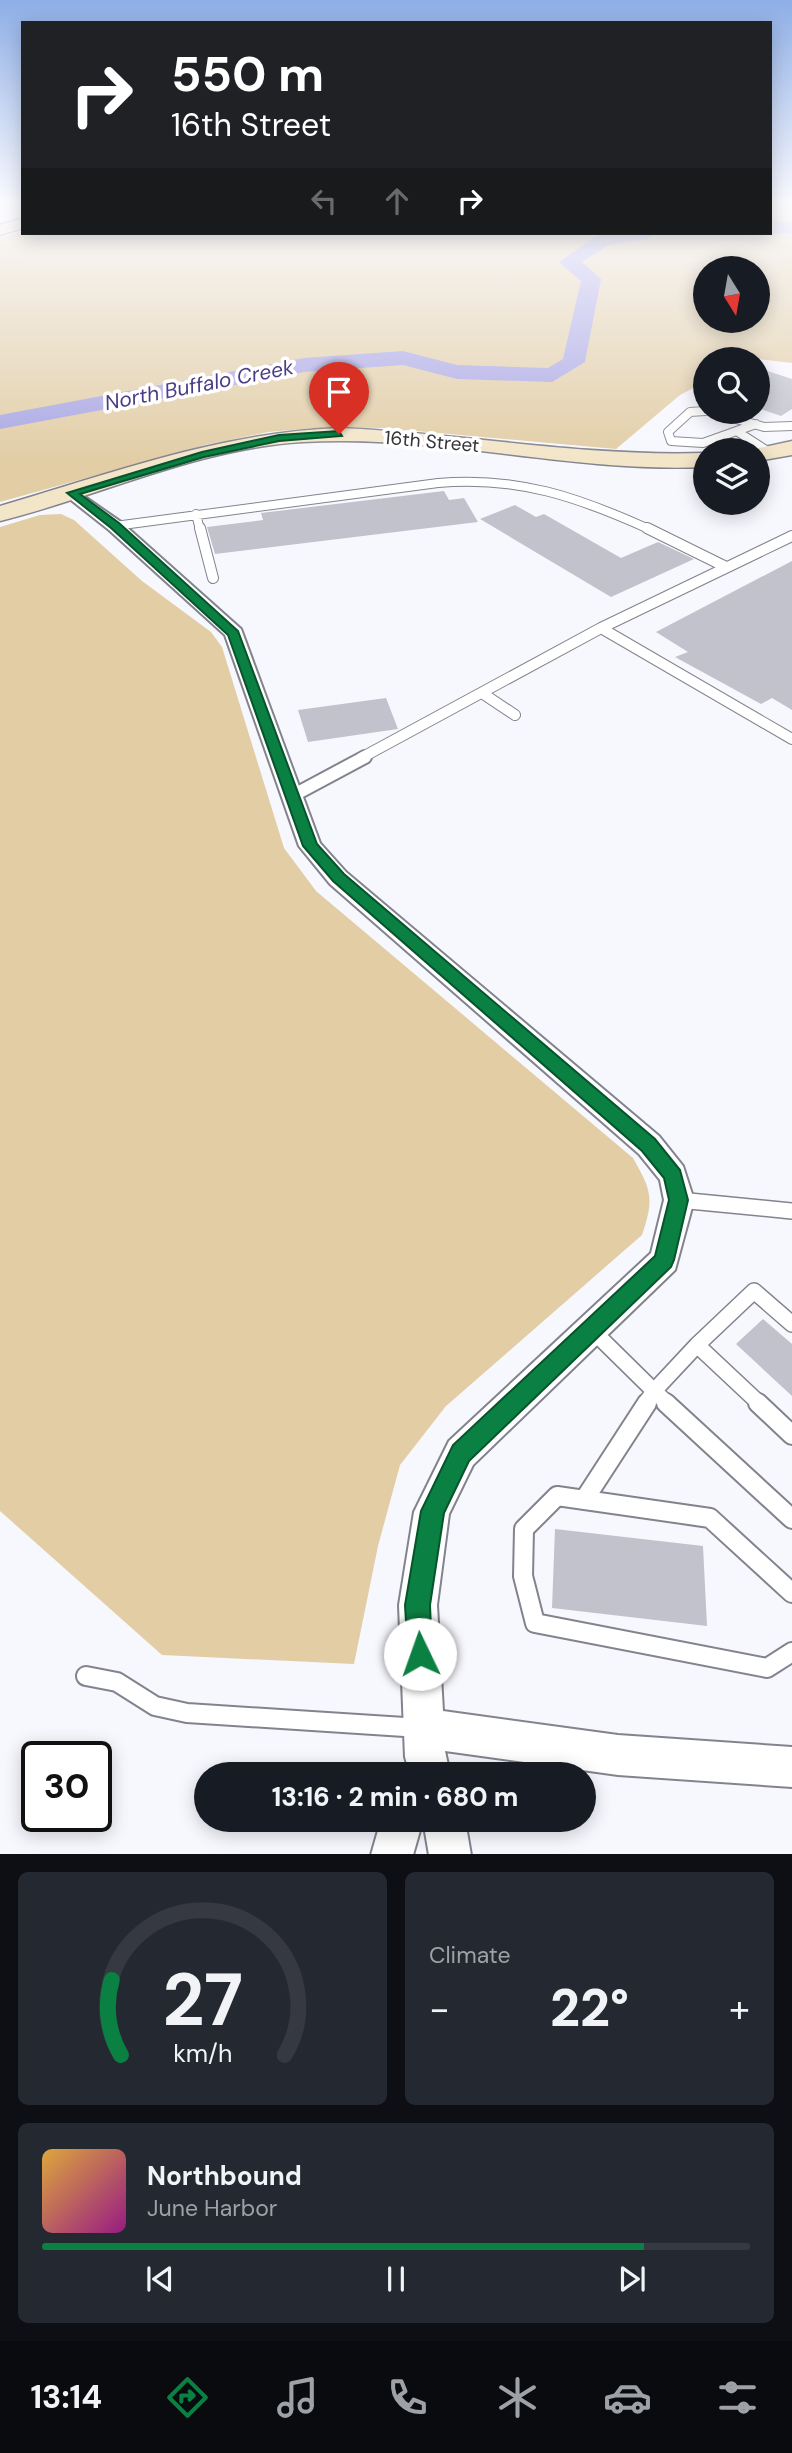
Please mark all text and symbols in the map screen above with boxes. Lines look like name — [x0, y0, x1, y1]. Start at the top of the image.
text: 550 m — [171, 42, 324, 106]
icon: right — [56, 49, 147, 140]
text: 16th Street — [171, 104, 331, 146]
icon: left — [305, 182, 343, 220]
icon: ahead — [378, 182, 416, 220]
icon: right — [451, 182, 489, 220]
north arrow — [693, 256, 770, 332]
map controls — [693, 256, 770, 515]
button: search — [693, 347, 770, 424]
water label: North Buffalo Creek — [102, 353, 296, 417]
pin — [309, 362, 369, 434]
icon: arrive — [320, 373, 358, 411]
street label: 16th Street — [383, 425, 480, 458]
button: layers — [693, 438, 770, 515]
position arrow — [383, 1617, 457, 1691]
speed limit sign: 30 — [21, 1741, 112, 1832]
text: 13:16 · 2 min · 680 m — [272, 1780, 518, 1814]
text: Climate — [429, 1940, 511, 1970]
text: 27 — [162, 1953, 243, 2048]
text: 22° — [550, 1974, 629, 2042]
text: − — [429, 1984, 450, 2034]
text: + — [729, 1984, 750, 2034]
text: km/h — [173, 2036, 232, 2069]
text: Northbound — [147, 2159, 302, 2193]
text: June Harbor — [147, 2193, 277, 2223]
icon: previous — [141, 2260, 179, 2298]
icon: pause — [377, 2260, 415, 2298]
icon: next — [613, 2260, 651, 2298]
icon: directions — [163, 2373, 212, 2422]
icon: music — [273, 2373, 322, 2422]
icon: phone — [383, 2373, 432, 2422]
icon: climate — [493, 2373, 542, 2422]
icon: car — [603, 2373, 652, 2422]
icon: filters — [713, 2373, 762, 2422]
text: 13:14 — [30, 2376, 102, 2418]

